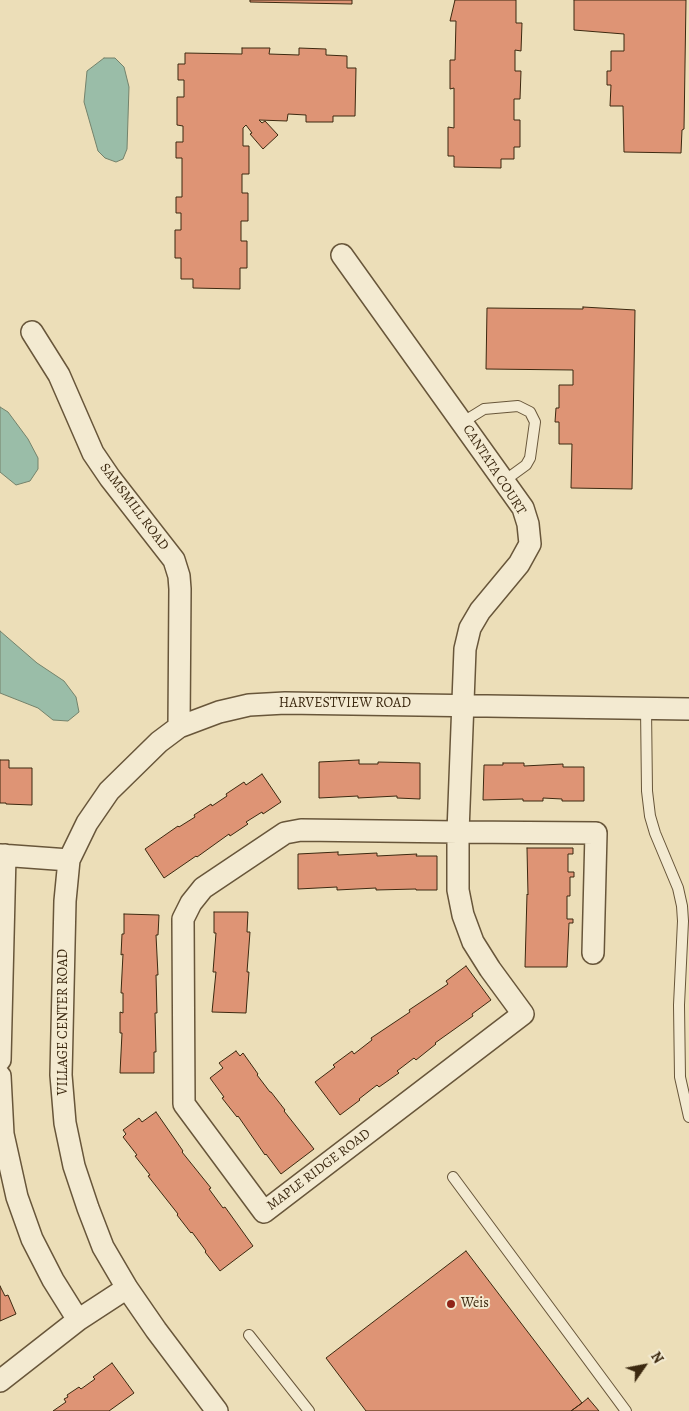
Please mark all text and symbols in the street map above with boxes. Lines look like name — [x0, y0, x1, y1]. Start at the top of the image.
street label: CANTATA COURT — [459, 422, 529, 518]
street label: SAMSMILL ROAD — [96, 460, 172, 554]
street label: HARVESTVIEW ROAD — [279, 696, 411, 712]
street label: VILLAGE CENTER ROAD — [56, 949, 72, 1095]
street label: MAPLE RIDGE ROAD — [264, 1126, 374, 1214]
place label: Weis — [461, 1296, 489, 1312]
marker: Weis — [445, 1298, 457, 1310]
north arrow — [619, 1341, 669, 1391]
text: N — [646, 1348, 668, 1367]

